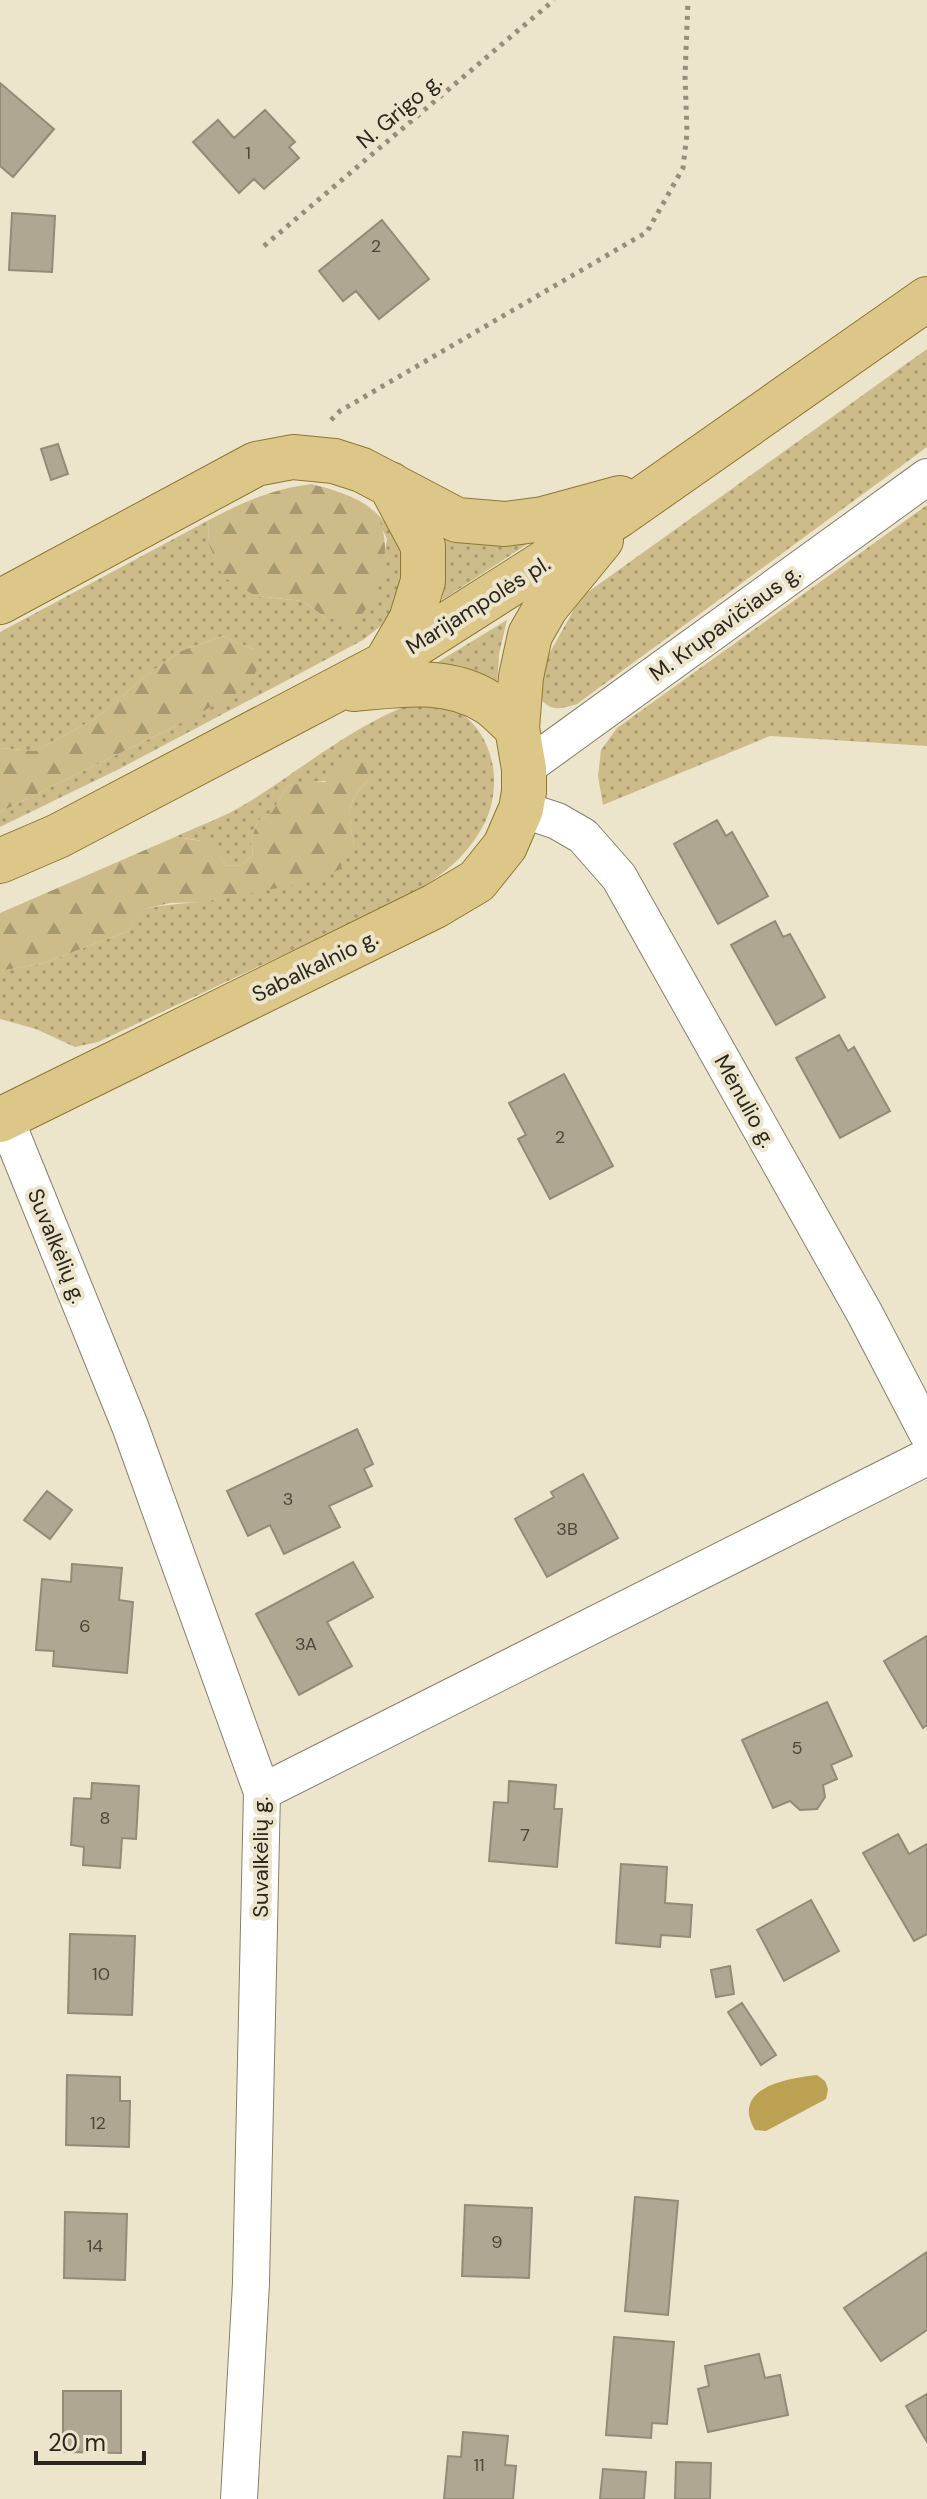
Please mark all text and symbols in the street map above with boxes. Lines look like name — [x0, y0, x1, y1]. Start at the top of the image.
street label: N. Grigo g. — [350, 67, 448, 155]
house number: 1 — [245, 141, 251, 165]
house number: 2 — [371, 234, 381, 258]
street label: Marijampolės pl. — [400, 549, 556, 661]
street label: M. Krupavičiaus g. — [643, 558, 807, 688]
street label: Sabalkalnio g. — [247, 923, 383, 1009]
street label: Mėnulio g. — [708, 1049, 782, 1153]
house number: 2 — [555, 1125, 565, 1149]
street label: Suvalkėlių g. — [21, 1184, 93, 1308]
house number: 3 — [283, 1487, 293, 1511]
house number: 3B — [556, 1517, 578, 1541]
house number: 6 — [79, 1614, 91, 1638]
house number: 3A — [295, 1632, 317, 1656]
house number: 5 — [792, 1736, 802, 1760]
street label: Suvalkėlių g. — [246, 1796, 275, 1918]
house number: 8 — [100, 1806, 110, 1830]
house number: 7 — [520, 1823, 530, 1847]
house number: 10 — [92, 1962, 110, 1986]
house number: 12 — [90, 2111, 106, 2135]
house number: 9 — [491, 2230, 503, 2254]
house number: 14 — [87, 2234, 103, 2258]
scale bar — [36, 2415, 144, 2465]
text: 20 m — [48, 2427, 106, 2458]
house number: 11 — [473, 2453, 485, 2477]

